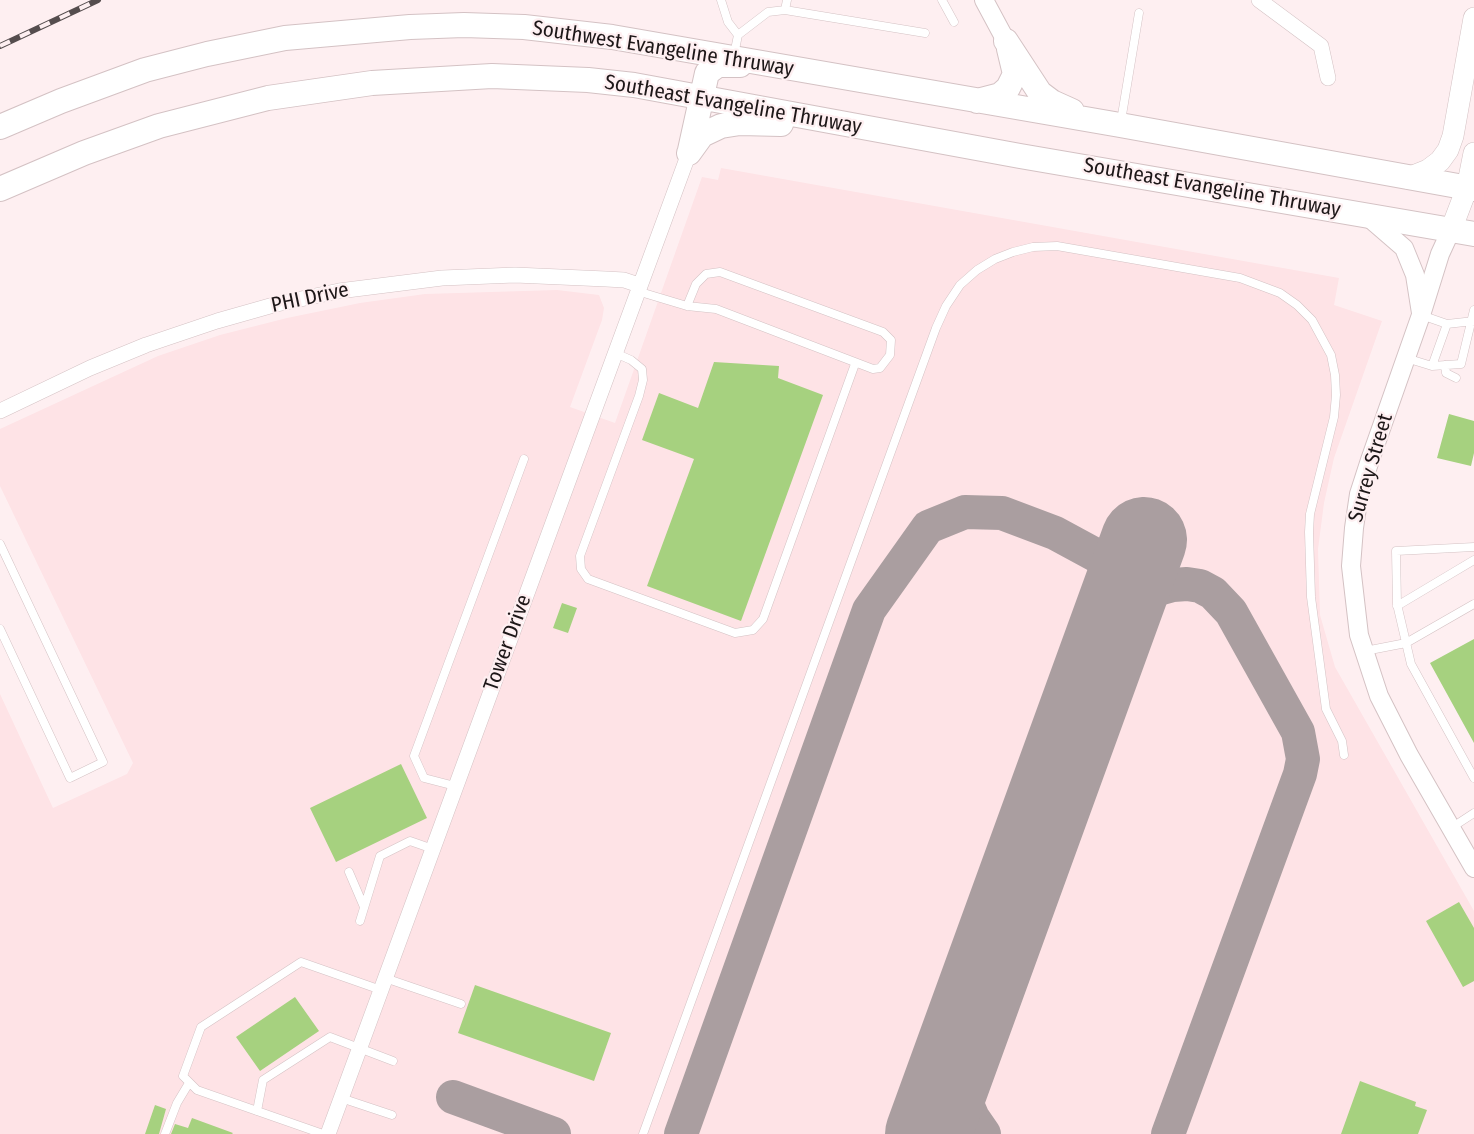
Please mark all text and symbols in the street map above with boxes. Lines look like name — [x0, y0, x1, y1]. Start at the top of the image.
street label: Southwest Evangeline Thruway — [531, 16, 795, 82]
street label: Southeast Evangeline Thruway — [603, 70, 863, 140]
street label: Southeast Evangeline Thruway — [1082, 153, 1342, 223]
street label: PHI Drive — [269, 278, 351, 318]
street label: Surrey Street — [1343, 411, 1399, 525]
street label: Tower Drive — [479, 591, 537, 695]

